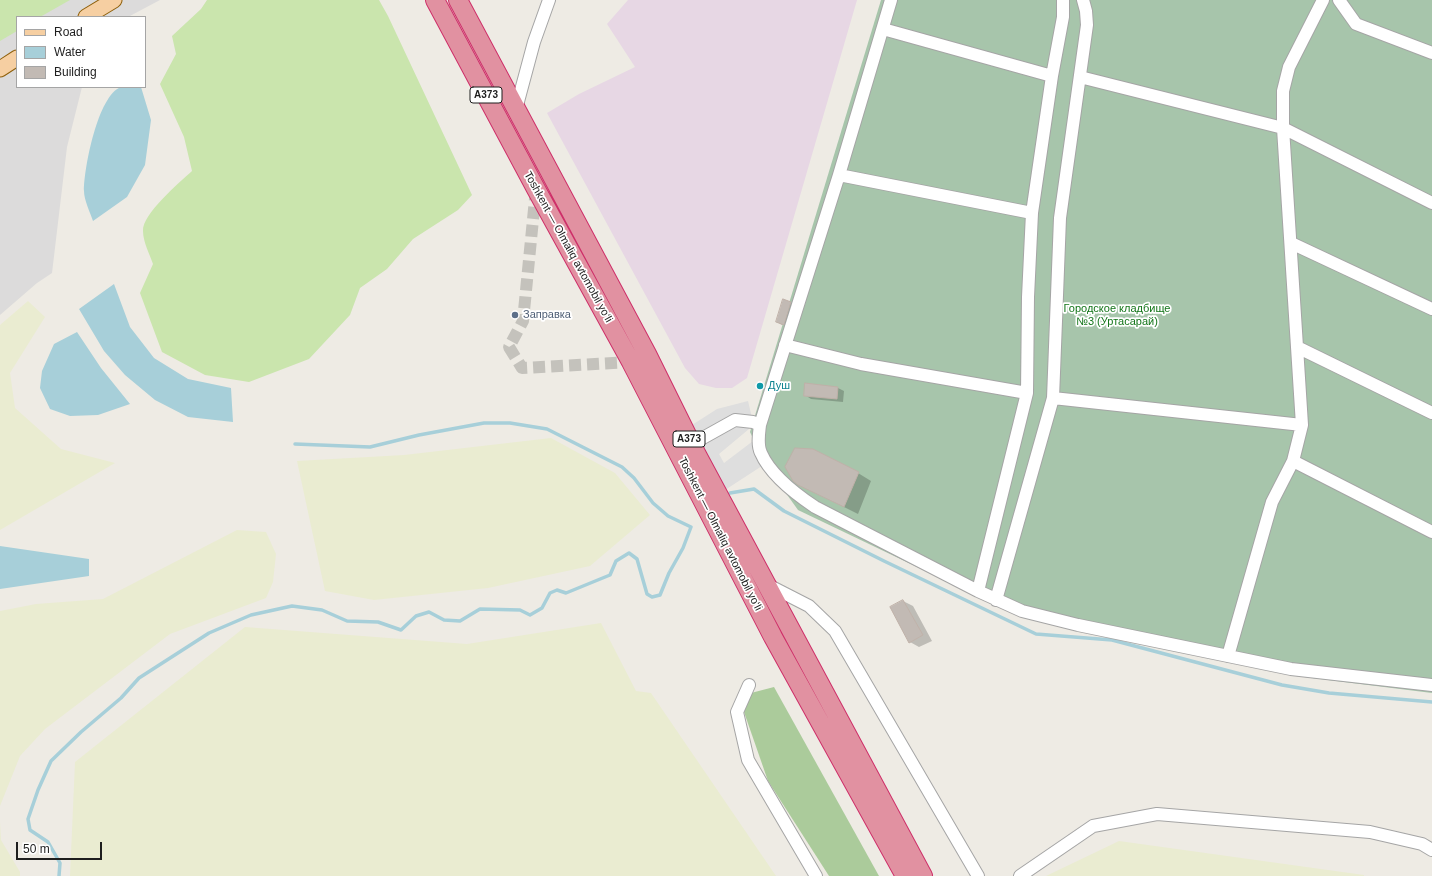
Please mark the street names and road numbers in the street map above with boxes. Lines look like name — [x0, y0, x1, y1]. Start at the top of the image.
road number: A373 — [470, 87, 502, 103]
street label: Toshkent — Olmaliq avtomobil yo‘li — [521, 169, 615, 325]
road number: A373 — [673, 431, 705, 447]
street label: Toshkent — Olmaliq avtomobil yo‘li — [675, 455, 765, 613]

